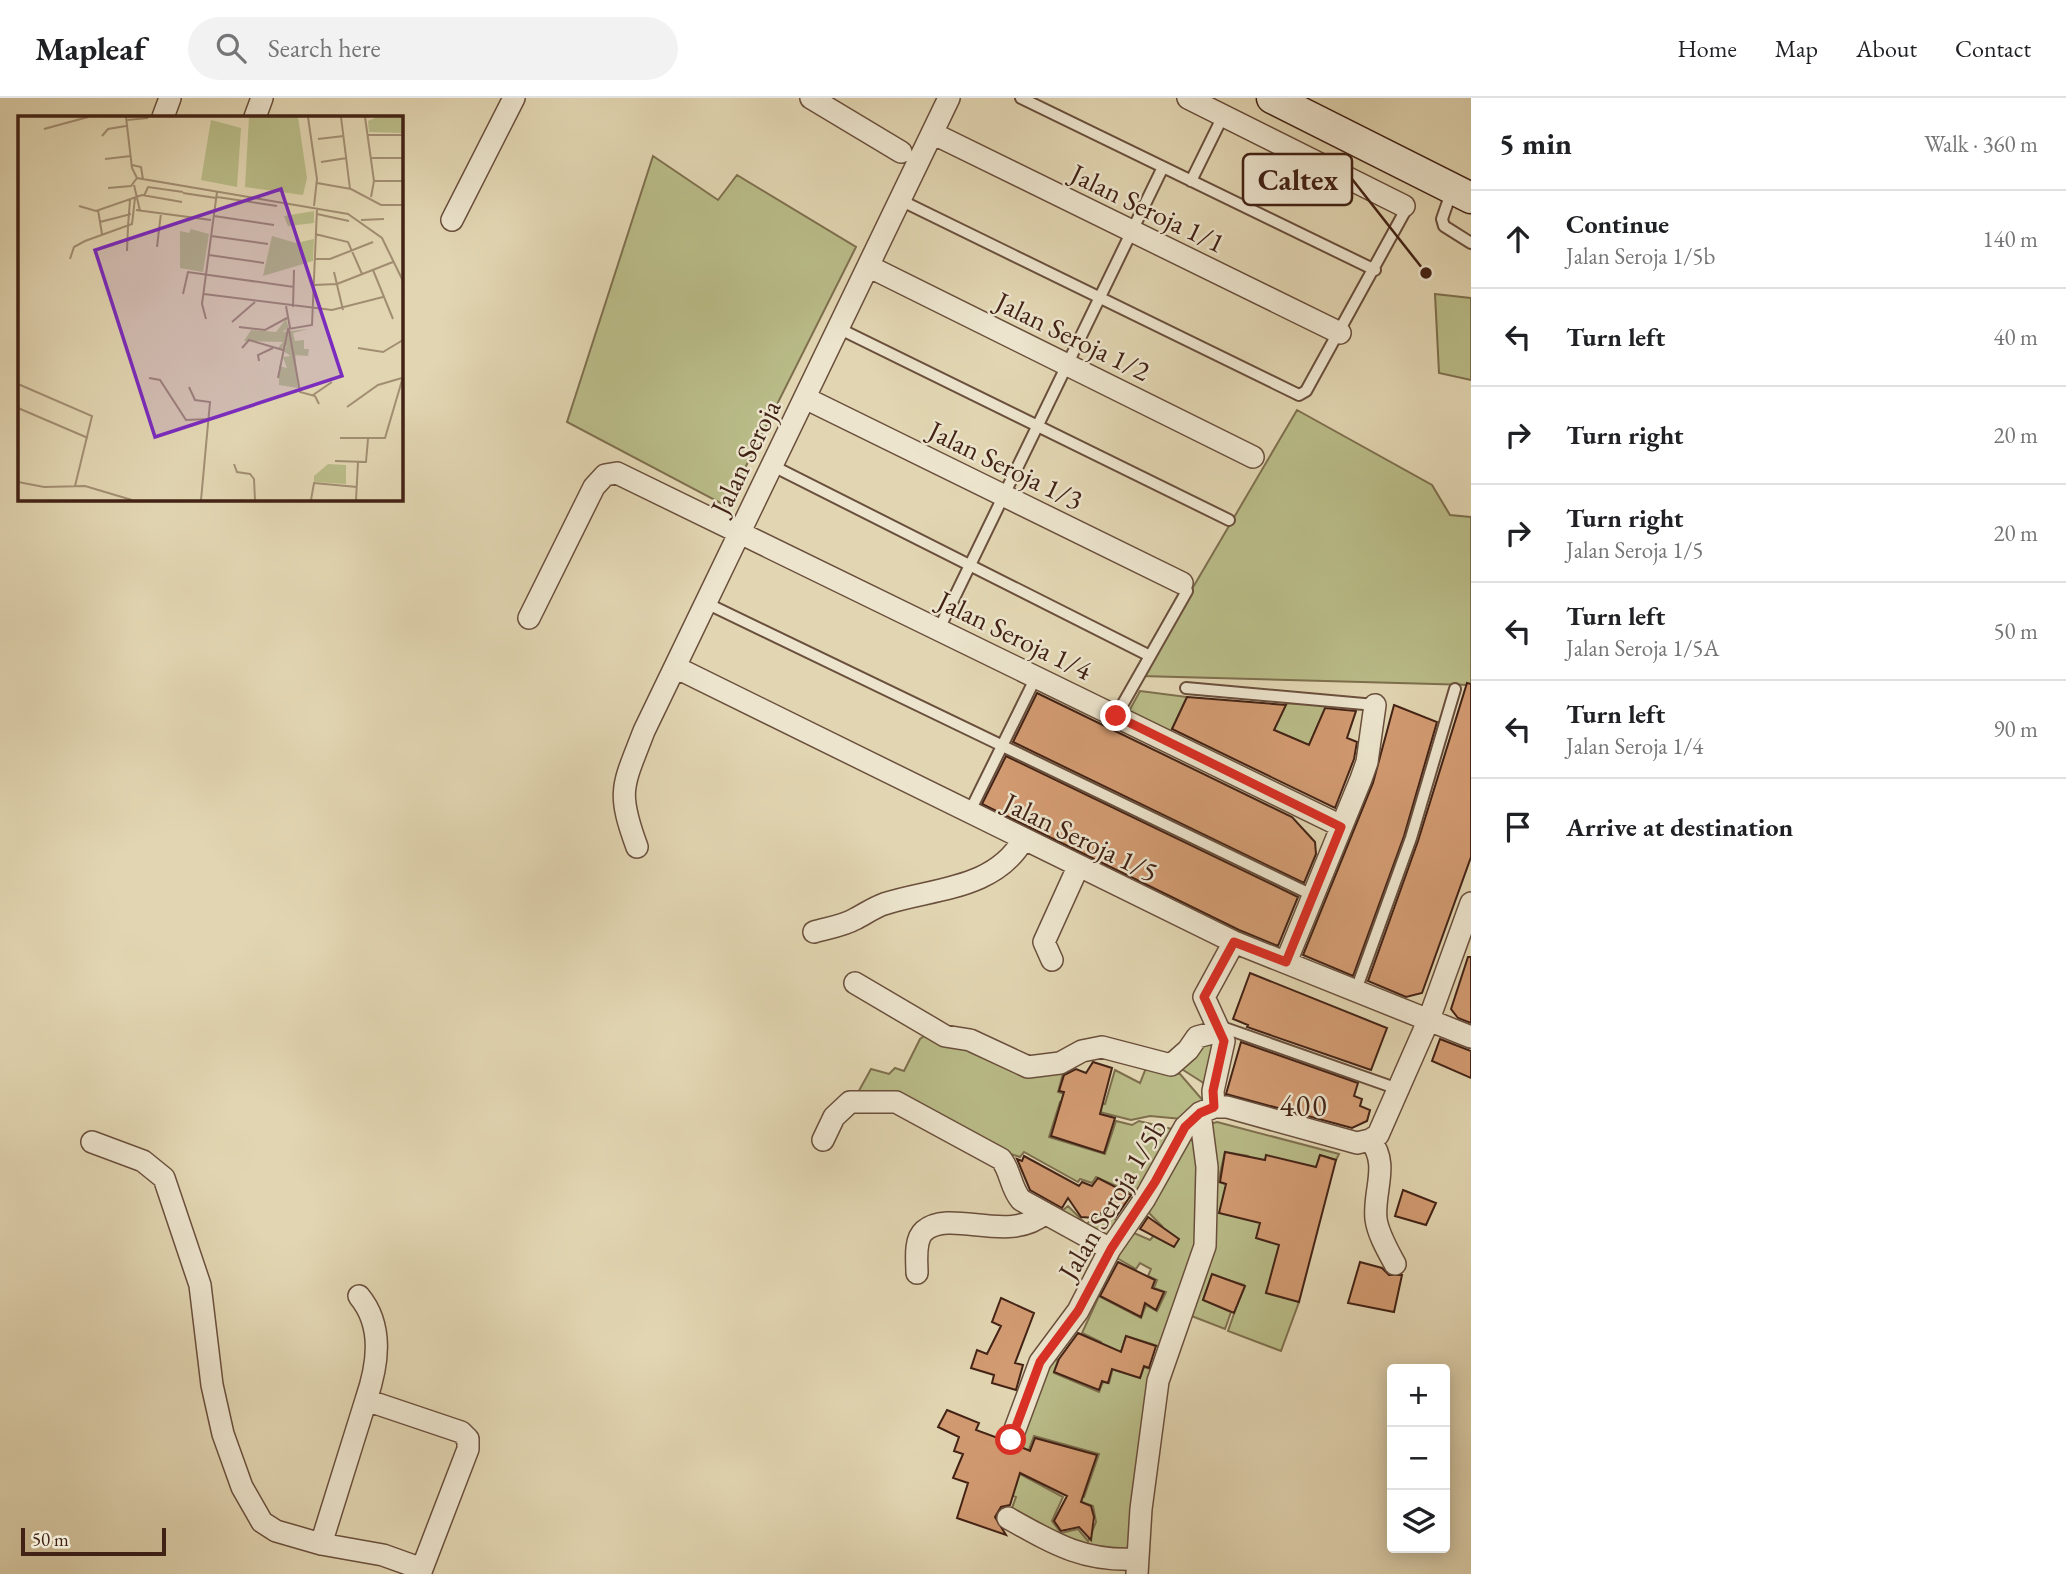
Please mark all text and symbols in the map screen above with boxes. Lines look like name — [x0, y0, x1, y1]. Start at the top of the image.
search box — [188, 17, 678, 80]
text: Mapleaf — [35, 27, 146, 70]
icon: search — [212, 29, 250, 67]
text: Search here — [268, 31, 381, 65]
text: Home — [1677, 33, 1737, 64]
text: Map — [1775, 33, 1818, 64]
text: About — [1856, 33, 1917, 64]
text: Contact — [1955, 33, 2031, 64]
inset map — [18, 116, 402, 500]
text: 5 min — [1499, 124, 1572, 163]
text: Walk · 360 m — [1924, 129, 2038, 159]
street label: Jalan Seroja 1/1 — [1063, 154, 1231, 261]
callout: Caltex — [1243, 154, 1352, 205]
text: Caltex — [1258, 160, 1338, 199]
text: Continue — [1566, 207, 1669, 241]
icon: ahead — [1499, 220, 1537, 258]
text: 140 m — [1982, 224, 2038, 254]
text: Jalan Seroja 1/5b — [1566, 241, 1715, 271]
street label: Jalan Seroja 1/2 — [988, 282, 1157, 389]
icon: left — [1499, 318, 1537, 356]
text: Turn left — [1566, 320, 1665, 354]
text: 40 m — [1993, 322, 2038, 352]
street label: Jalan Seroja — [701, 393, 789, 522]
street label: Jalan Seroja 1/3 — [921, 411, 1089, 518]
icon: right — [1499, 416, 1537, 454]
text: Turn right — [1566, 418, 1684, 452]
text: 20 m — [1993, 420, 2038, 450]
text: Turn right — [1566, 501, 1684, 535]
icon: right — [1499, 514, 1537, 552]
text: 20 m — [1993, 518, 2038, 548]
text: Jalan Seroja 1/5 — [1566, 535, 1703, 565]
street label: Jalan Seroja 1/4 — [930, 581, 1099, 688]
text: Turn left — [1566, 599, 1665, 633]
icon: left — [1499, 612, 1537, 650]
text: 50 m — [1993, 616, 2038, 646]
text: Jalan Seroja 1/5A — [1566, 633, 1719, 663]
text: Turn left — [1566, 697, 1665, 731]
route end — [1100, 700, 1131, 731]
icon: left — [1499, 710, 1537, 748]
text: 90 m — [1993, 714, 2038, 744]
text: Jalan Seroja 1/4 — [1566, 731, 1703, 761]
street label: Jalan Seroja 1/5 — [996, 783, 1164, 890]
icon: arrive — [1499, 808, 1537, 846]
text: Arrive at destination — [1566, 810, 1793, 844]
district label: 400 — [1279, 1086, 1329, 1125]
street label: Jalan Seroja 1/5b — [1049, 1112, 1174, 1288]
map controls — [1387, 1364, 1450, 1553]
button: + — [1387, 1364, 1450, 1427]
route start — [995, 1424, 1026, 1455]
button: − — [1387, 1427, 1450, 1490]
button: layers — [1387, 1490, 1450, 1553]
scale bar — [21, 1525, 166, 1557]
text: 50 m — [32, 1527, 69, 1552]

